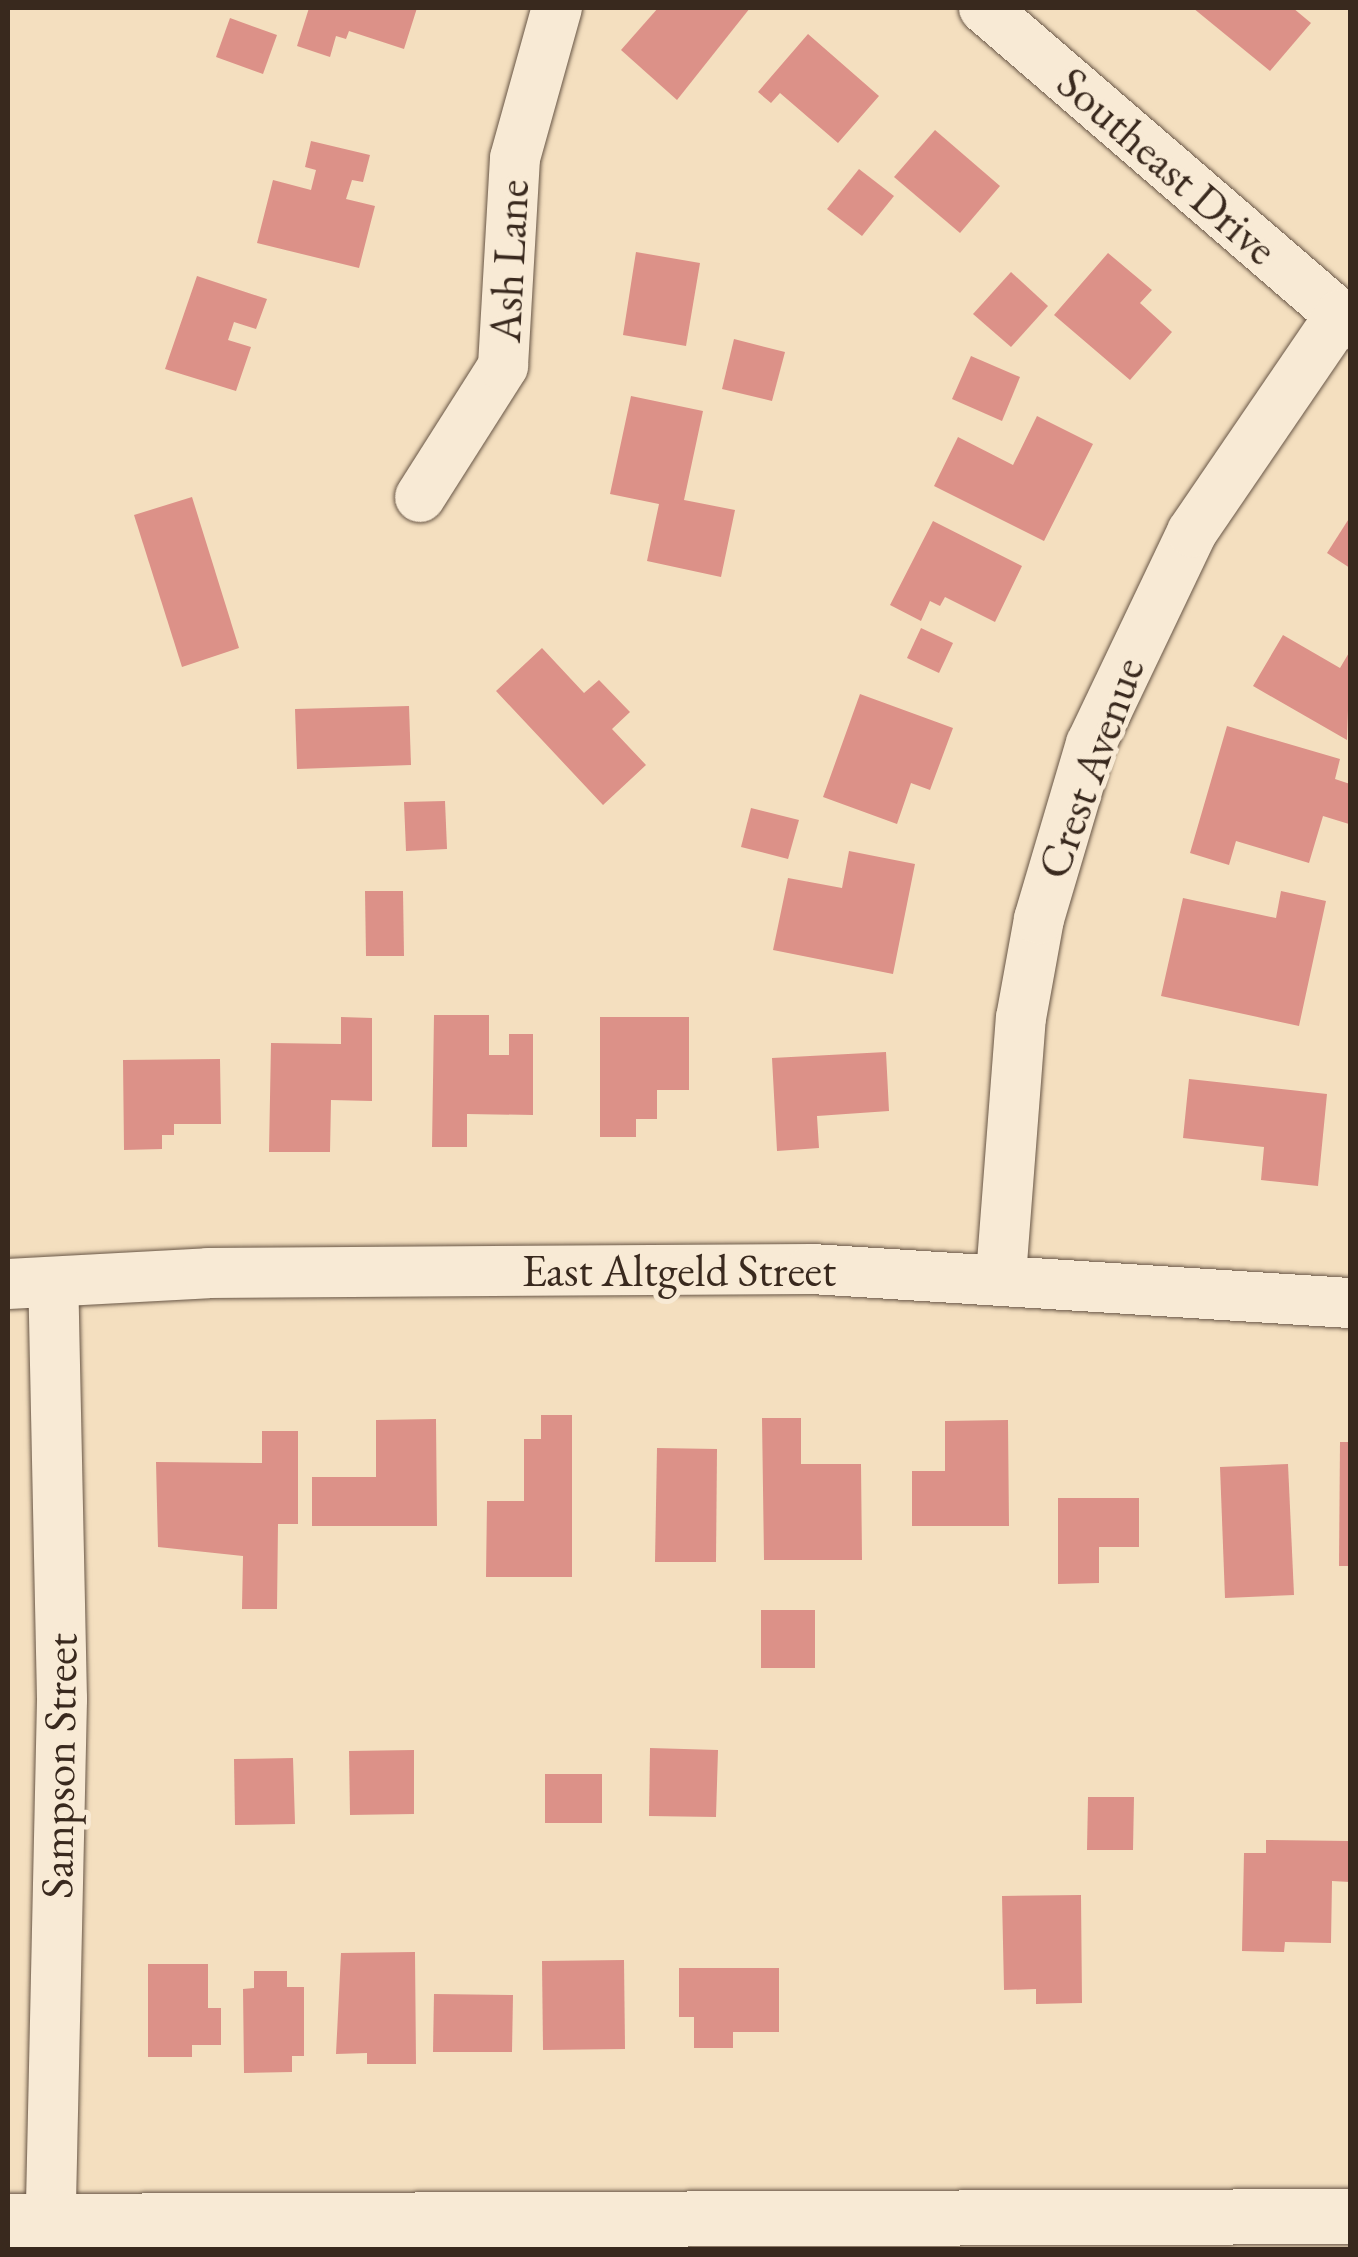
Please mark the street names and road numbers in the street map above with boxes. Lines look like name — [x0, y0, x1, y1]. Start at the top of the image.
street label: Southeast Drive — [1046, 56, 1288, 276]
street label: Ash Lane — [478, 178, 540, 344]
street label: Crest Avenue — [1026, 650, 1156, 886]
street label: East Altgeld Street — [522, 1244, 836, 1298]
street label: Sampson Street — [30, 1633, 88, 1899]

